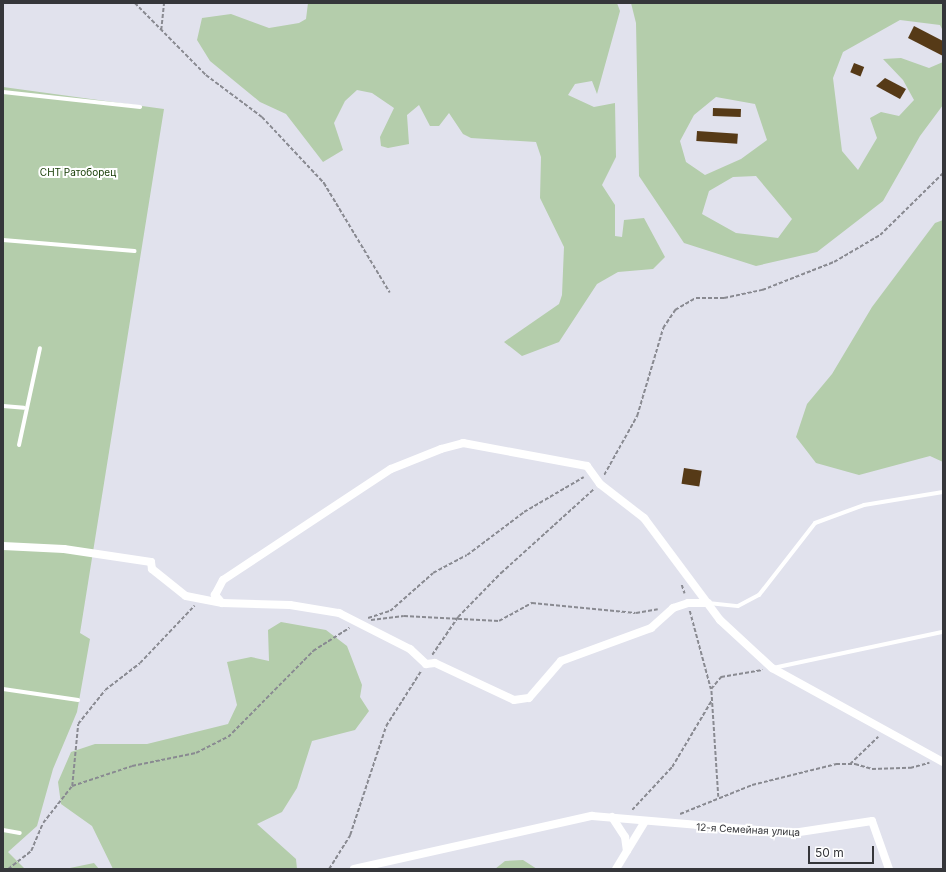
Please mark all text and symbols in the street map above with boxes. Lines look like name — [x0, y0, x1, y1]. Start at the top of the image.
park label: СНТ Ратоборец — [40, 167, 116, 179]
street label: 12-я Семейная улица — [696, 821, 800, 839]
scale bar — [810, 838, 876, 864]
text: 50 m — [815, 845, 844, 860]

